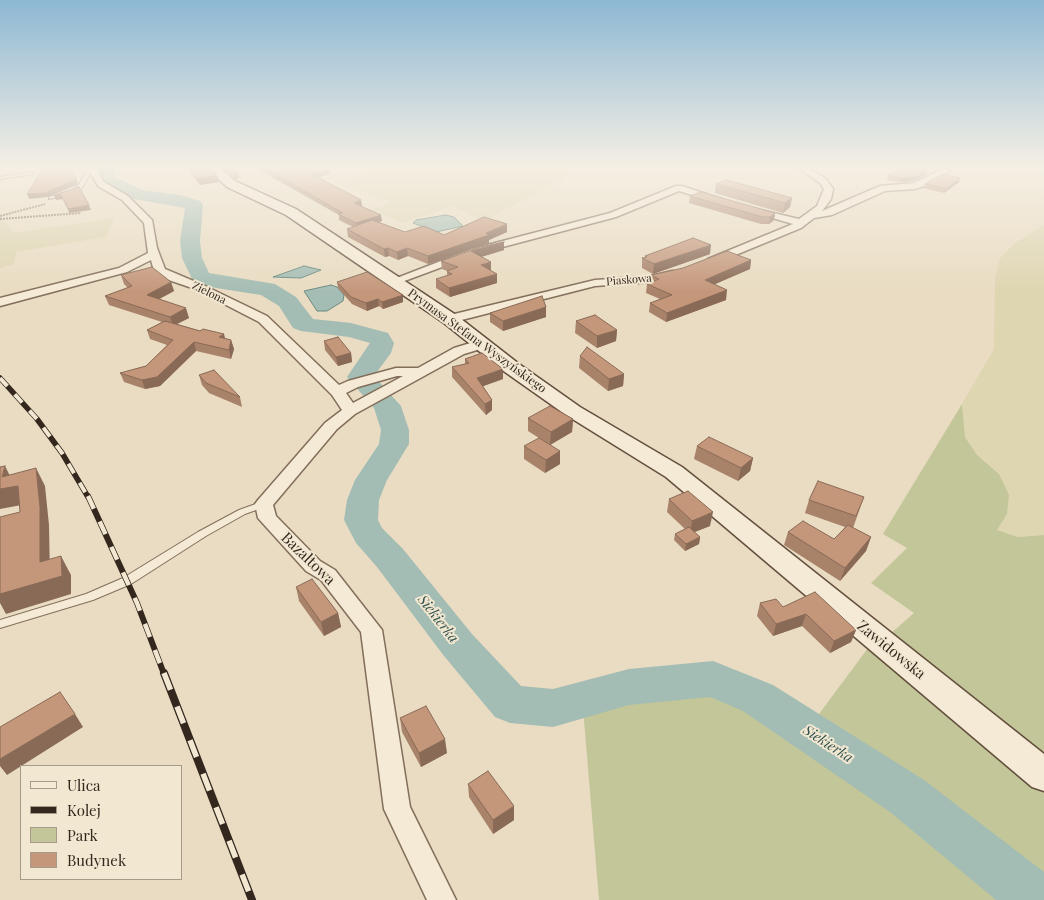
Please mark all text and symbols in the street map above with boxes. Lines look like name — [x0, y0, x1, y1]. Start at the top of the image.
street label: Piaskowa — [606, 271, 652, 289]
street label: Zielona — [190, 279, 228, 307]
street label: Prymasa Stefana Wyszyńskiego — [405, 286, 549, 396]
street label: Bazaltowa — [277, 529, 339, 589]
water label: Siekierka — [414, 592, 462, 646]
street label: Zawidowska — [853, 617, 929, 683]
water label: Siekierka — [800, 722, 856, 766]
legend — [20, 765, 182, 880]
text: Ulica — [67, 775, 100, 795]
text: Kolej — [67, 800, 101, 820]
text: Park — [67, 825, 98, 845]
text: Budynek — [67, 850, 126, 870]

